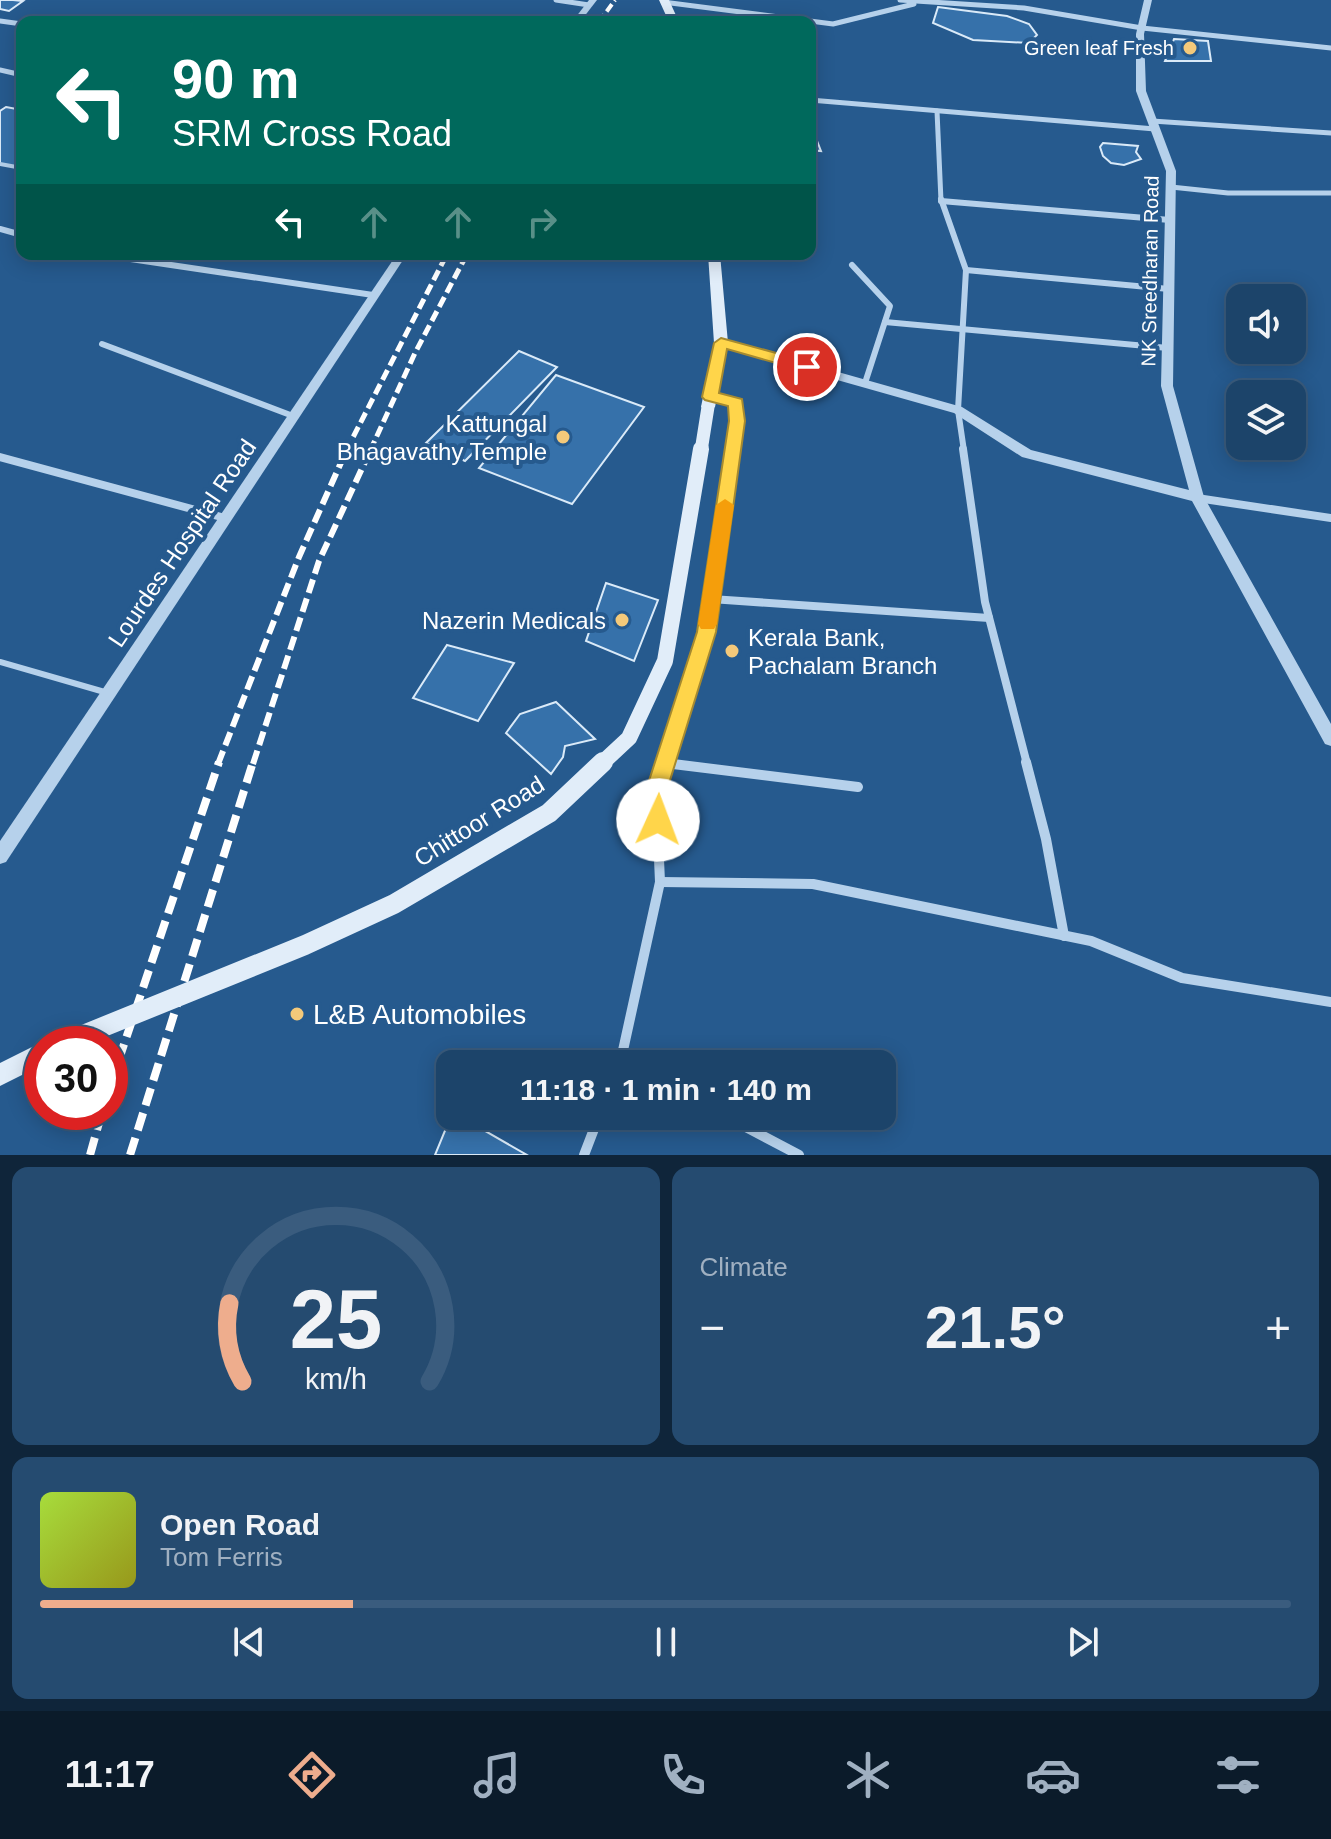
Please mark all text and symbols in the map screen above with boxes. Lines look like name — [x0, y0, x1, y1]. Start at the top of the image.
place label: Green leaf Fresh — [1024, 37, 1174, 59]
marker: Green leaf Fresh — [1181, 39, 1199, 57]
text: 90 m — [172, 47, 300, 110]
icon: left — [40, 48, 144, 152]
text: SRM Cross Road — [172, 113, 452, 154]
street label: NK Sreedharan Road — [1137, 175, 1163, 367]
icon: left — [268, 200, 312, 244]
icon: ahead — [352, 200, 396, 244]
icon: ahead — [436, 200, 480, 244]
icon: right — [520, 200, 564, 244]
map controls — [1226, 284, 1306, 460]
button: sound — [1226, 284, 1306, 364]
pin — [773, 333, 841, 401]
icon: arrive — [785, 345, 829, 389]
button: layers — [1226, 380, 1306, 460]
place label: Kattungal Bhagavathy Temple — [337, 410, 547, 465]
marker: Kattungal Bhagavathy Temple — [554, 428, 572, 446]
street label: Lourdes Hospital Road — [103, 434, 261, 652]
place label: Nazerin Medicals — [422, 607, 606, 634]
marker: Nazerin Medicals — [613, 611, 631, 629]
place label: Kerala Bank, Pachalam Branch — [748, 624, 937, 679]
marker: Kerala Bank, Pachalam Branch — [723, 642, 741, 660]
street label: Chittoor Road — [409, 770, 549, 872]
position arrow — [616, 778, 700, 862]
place label: L&B Automobiles — [313, 999, 526, 1030]
marker: L&B Automobiles — [288, 1005, 306, 1023]
speed limit sign: 30 — [24, 1026, 128, 1130]
text: 11:18 · 1 min · 140 m — [520, 1073, 812, 1106]
text: Climate — [700, 1252, 788, 1282]
text: 25 — [289, 1273, 382, 1366]
text: 21.5° — [925, 1294, 1066, 1361]
text: − — [700, 1303, 725, 1352]
text: + — [1265, 1303, 1291, 1352]
text: km/h — [305, 1363, 367, 1395]
text: Open Road — [160, 1508, 320, 1541]
text: Tom Ferris — [160, 1542, 283, 1572]
icon: previous — [227, 1620, 271, 1664]
icon: pause — [644, 1620, 688, 1664]
icon: next — [1061, 1620, 1105, 1664]
icon: directions — [284, 1747, 340, 1803]
icon: music — [469, 1747, 525, 1803]
icon: phone — [655, 1747, 711, 1803]
icon: climate — [840, 1747, 896, 1803]
icon: car — [1025, 1747, 1081, 1803]
icon: filters — [1210, 1747, 1266, 1803]
text: 11:17 — [65, 1754, 155, 1795]

